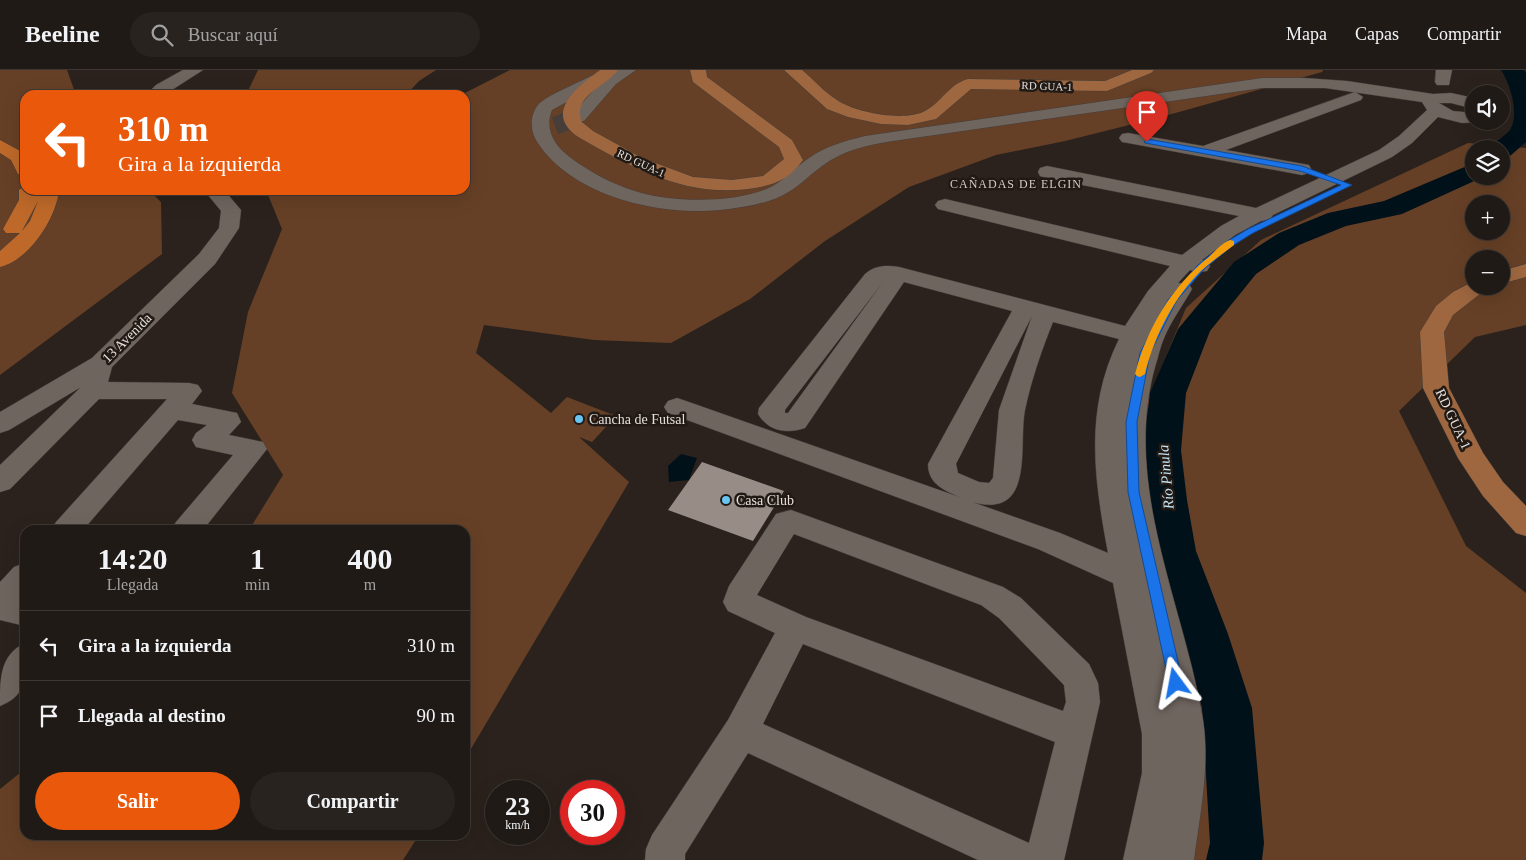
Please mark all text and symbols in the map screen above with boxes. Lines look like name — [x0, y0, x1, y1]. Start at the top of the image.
search box — [130, 12, 480, 57]
text: Beeline — [25, 21, 100, 47]
icon: search — [148, 21, 176, 49]
text: Buscar aquí — [188, 24, 278, 45]
text: Mapa — [1286, 24, 1327, 44]
text: Capas — [1355, 24, 1399, 44]
text: Compartir — [1427, 24, 1501, 44]
street label: RD GUA-1 — [1021, 79, 1073, 93]
map controls — [1465, 85, 1510, 295]
button: sound — [1465, 85, 1510, 130]
pin — [1126, 91, 1168, 142]
icon: arrive — [1133, 98, 1161, 126]
icon: left — [35, 110, 100, 175]
text: 310 m — [118, 110, 208, 149]
button: layers — [1465, 140, 1510, 185]
street label: RD GUA-1 — [615, 147, 667, 179]
text: Gira a la izquierda — [118, 151, 281, 176]
district label: CAÑADAS DE ELGIN — [950, 177, 1082, 191]
button: + — [1465, 195, 1510, 240]
button: − — [1465, 250, 1510, 295]
street label: 13 Avenida — [99, 310, 155, 366]
street label: RD GUA-1 — [1432, 386, 1474, 452]
place label: Cancha de Futsal — [589, 412, 686, 427]
marker: Cancha de Futsal — [573, 413, 585, 425]
water label: Río Pinula — [1155, 444, 1177, 511]
place label: Casa Club — [736, 493, 794, 508]
marker: Casa Club — [720, 494, 732, 506]
text: 14:20 — [98, 542, 168, 575]
text: 1 — [250, 542, 265, 575]
text: 400 — [347, 542, 392, 575]
text: Llegada — [107, 576, 158, 593]
text: min — [245, 576, 270, 593]
text: m — [364, 576, 376, 593]
icon: left — [35, 632, 63, 660]
text: Gira a la izquierda — [78, 635, 232, 656]
text: 310 m — [407, 635, 455, 656]
position arrow — [1149, 656, 1201, 708]
icon: arrive — [35, 702, 63, 730]
text: Llegada al destino — [78, 705, 226, 726]
text: 90 m — [416, 705, 455, 726]
button: Salir — [35, 772, 240, 830]
button: Compartir — [250, 772, 455, 830]
speed limit sign: 30 — [560, 780, 625, 845]
text: 23 — [505, 793, 530, 820]
text: km/h — [505, 818, 530, 832]

